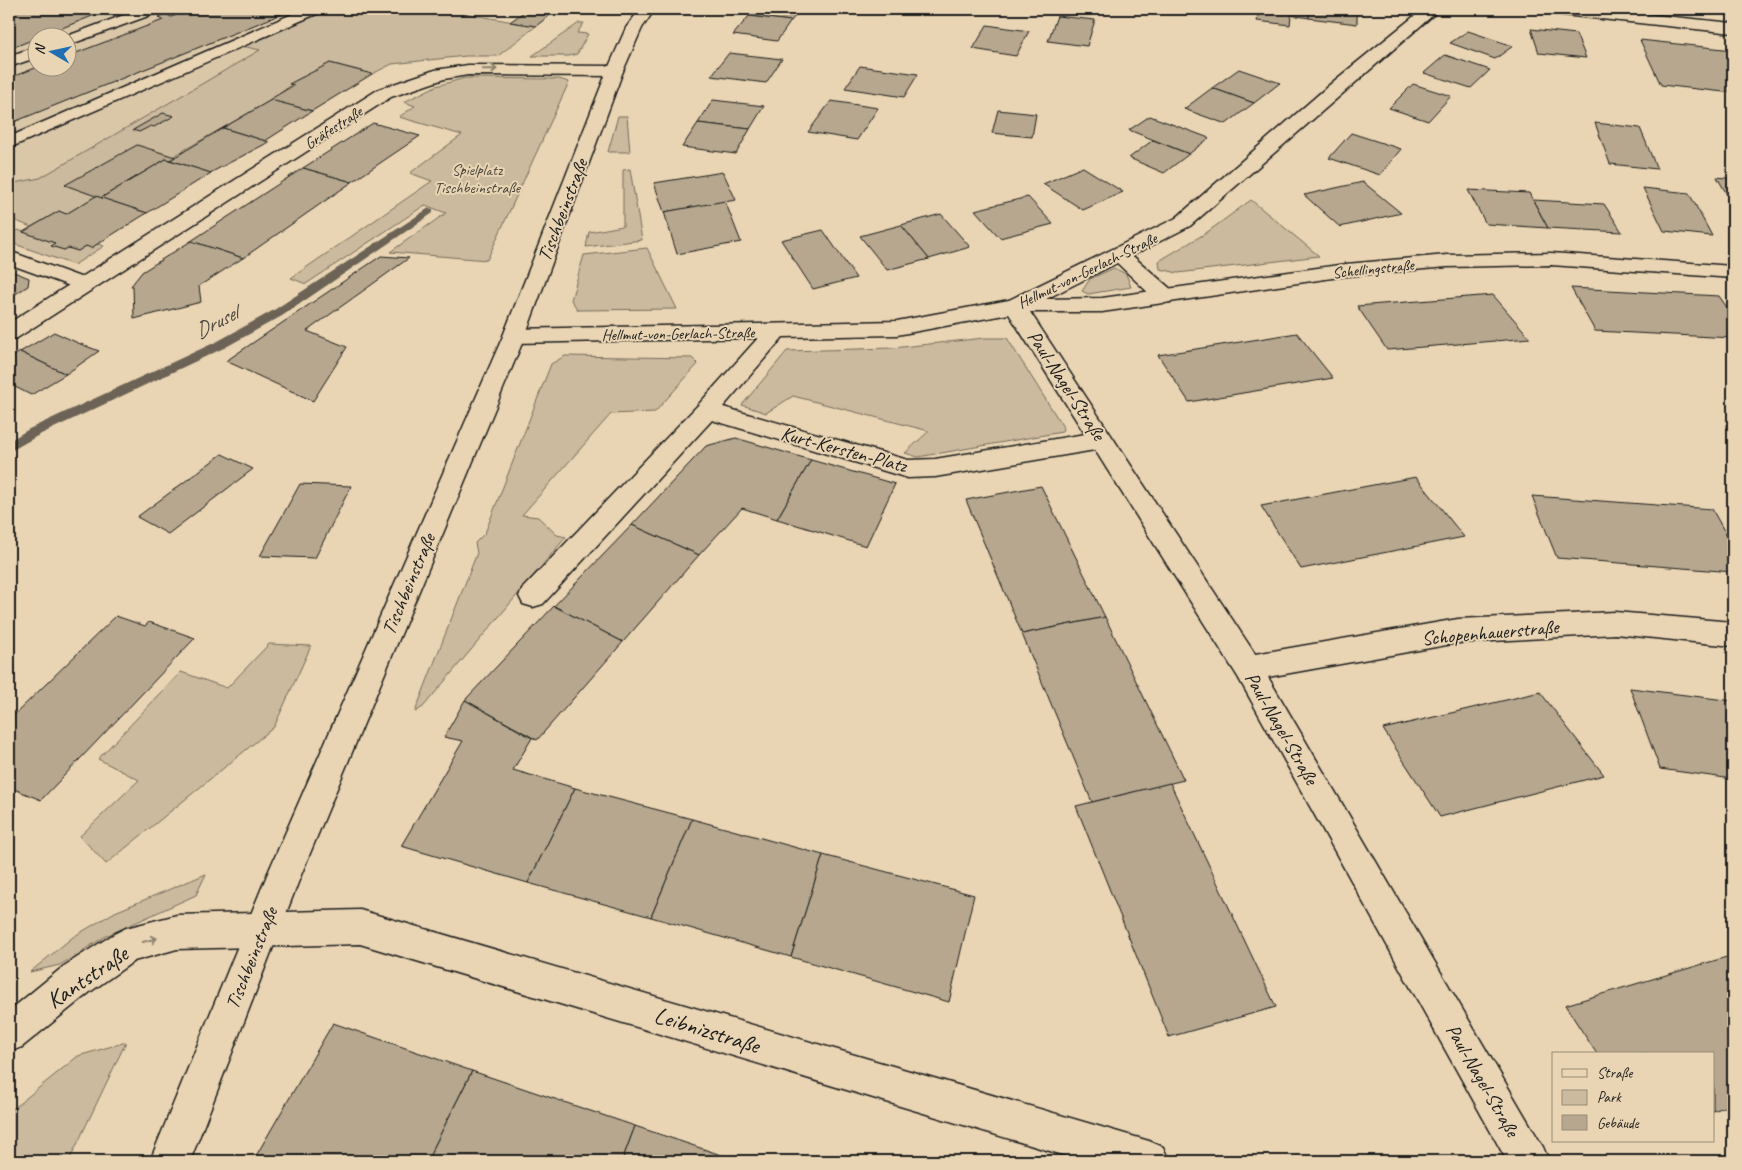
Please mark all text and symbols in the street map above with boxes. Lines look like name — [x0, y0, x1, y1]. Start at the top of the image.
north arrow — [28, 28, 78, 78]
text: N — [31, 42, 49, 56]
one-way arrow — [481, 64, 497, 74]
street label: Gräfestraße — [301, 101, 368, 154]
street label: Tischbeinstraße — [532, 154, 594, 265]
park label: Spielplatz Tischbeinstraße — [434, 160, 522, 198]
street label: Hellmut-von-Gerlach-Straße — [1014, 228, 1162, 313]
street label: Schellingstraße — [1332, 255, 1416, 283]
water label: Drusel — [190, 297, 248, 344]
street label: Hellmut-von-Gerlach-Straße — [601, 323, 756, 345]
street label: Paul-Nagel-Straße — [1022, 326, 1112, 446]
street label: Kurt-Kersten-Platz — [778, 421, 911, 479]
street label: Tischbeinstraße — [376, 528, 442, 639]
street label: Schopenhauerstraße — [1421, 614, 1561, 651]
street label: Paul-Nagel-Straße — [1239, 667, 1325, 790]
street label: Tischbeinstraße — [220, 902, 284, 1013]
one-way arrow — [142, 934, 158, 944]
street label: Kantstraße — [40, 938, 135, 1015]
street label: Leibnizstraße — [651, 1000, 765, 1061]
street label: Paul-Nagel-Straße — [1440, 1019, 1526, 1142]
legend — [1552, 1052, 1714, 1142]
text: Straße — [1597, 1064, 1633, 1083]
text: Park — [1597, 1088, 1622, 1107]
text: Gebäude — [1597, 1114, 1640, 1133]

